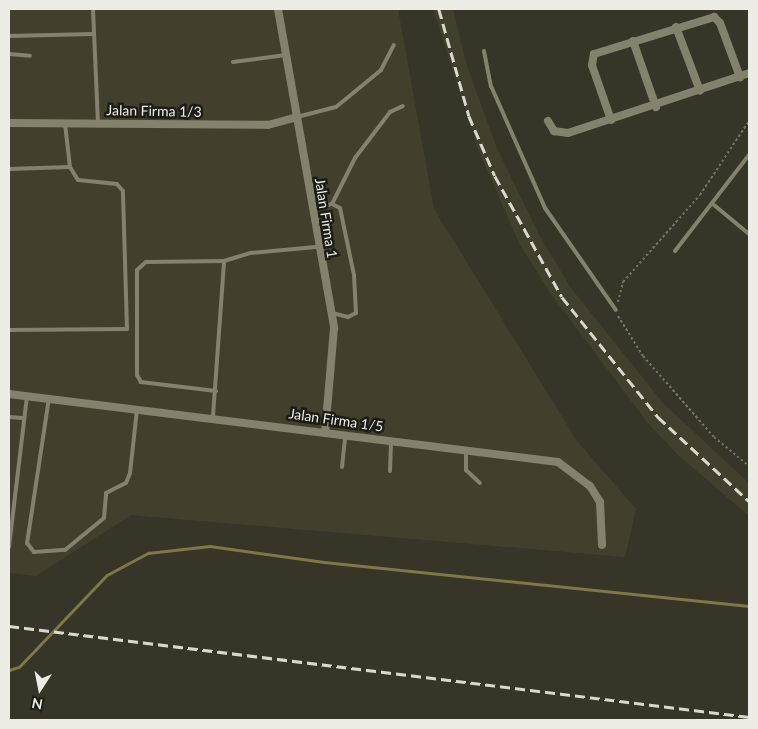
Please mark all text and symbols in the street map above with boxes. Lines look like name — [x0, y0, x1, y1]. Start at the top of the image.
street label: Jalan Firma 1/3 — [106, 102, 202, 120]
street label: Jalan Firma 1 — [311, 177, 341, 259]
street label: Jalan Firma 1/5 — [288, 405, 384, 435]
north arrow — [15, 664, 65, 714]
text: N — [30, 695, 44, 714]

